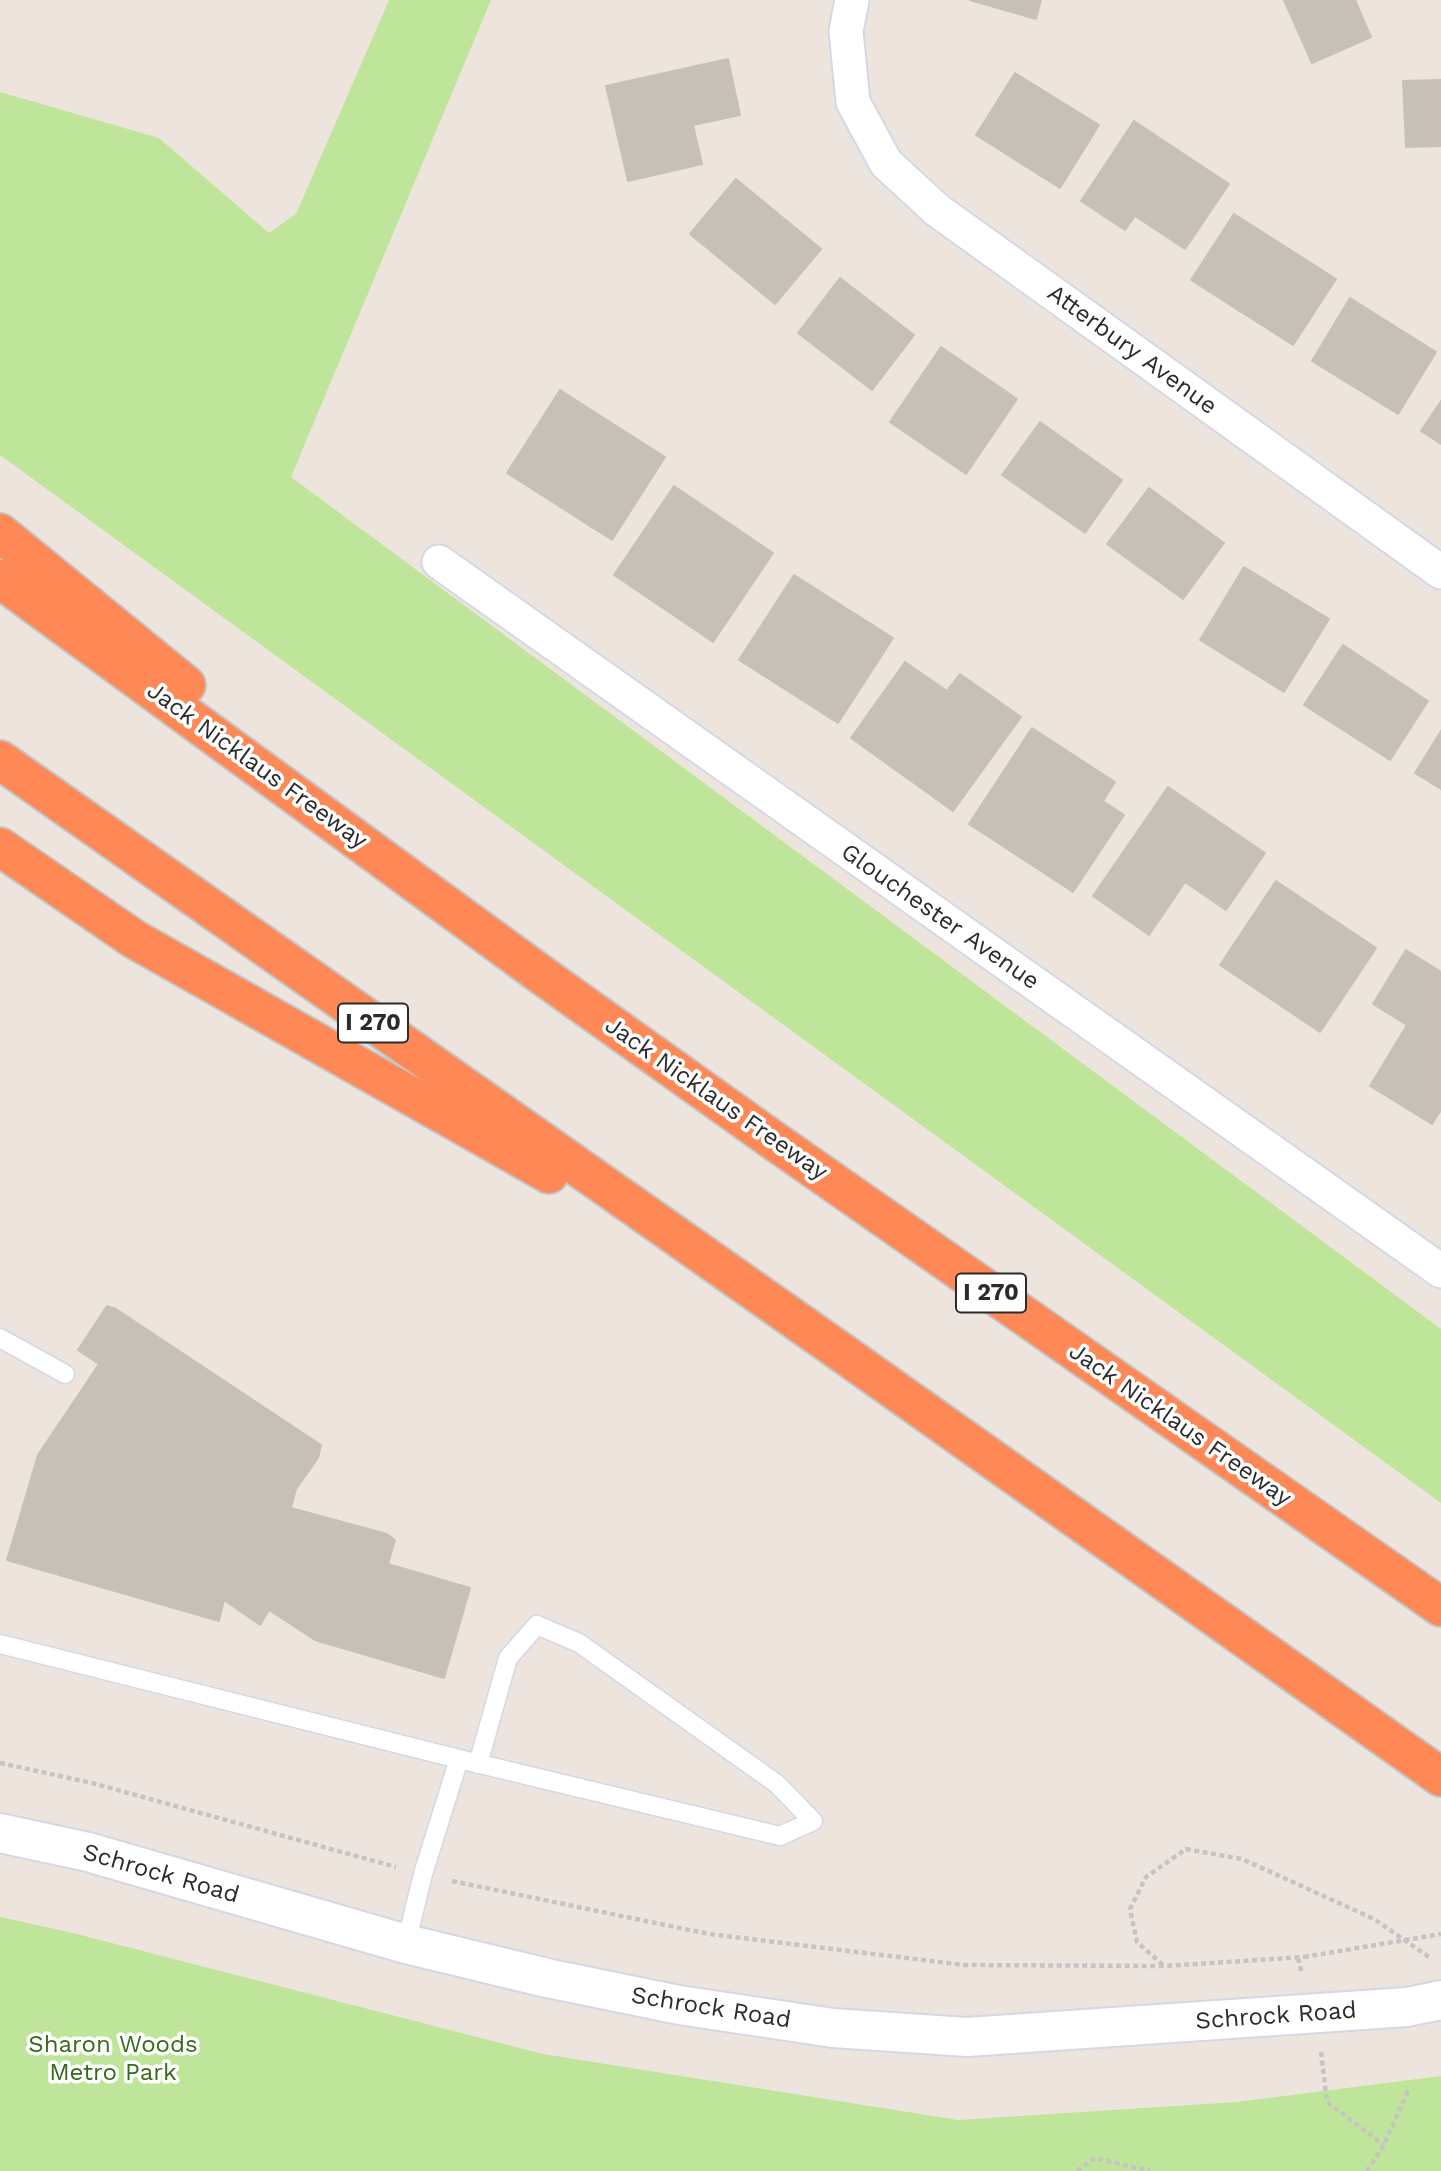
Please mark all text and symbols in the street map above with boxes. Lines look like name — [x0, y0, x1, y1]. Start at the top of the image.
street label: Atterbury Avenue — [1042, 279, 1222, 421]
street label: Jack Nicklaus Freeway — [141, 676, 373, 856]
street label: Glouchester Avenue — [835, 838, 1045, 996]
road number: I 270 — [338, 1004, 408, 1042]
street label: Jack Nicklaus Freeway — [599, 1011, 833, 1187]
road number: I 270 — [956, 1274, 1026, 1312]
street label: Jack Nicklaus Freeway — [1063, 1337, 1297, 1513]
street label: Schrock Road — [80, 1838, 242, 1910]
street label: Schrock Road — [629, 1981, 793, 2035]
street label: Schrock Road — [1195, 1996, 1357, 2036]
park label: Sharon Woods Metro Park — [28, 2031, 198, 2087]

